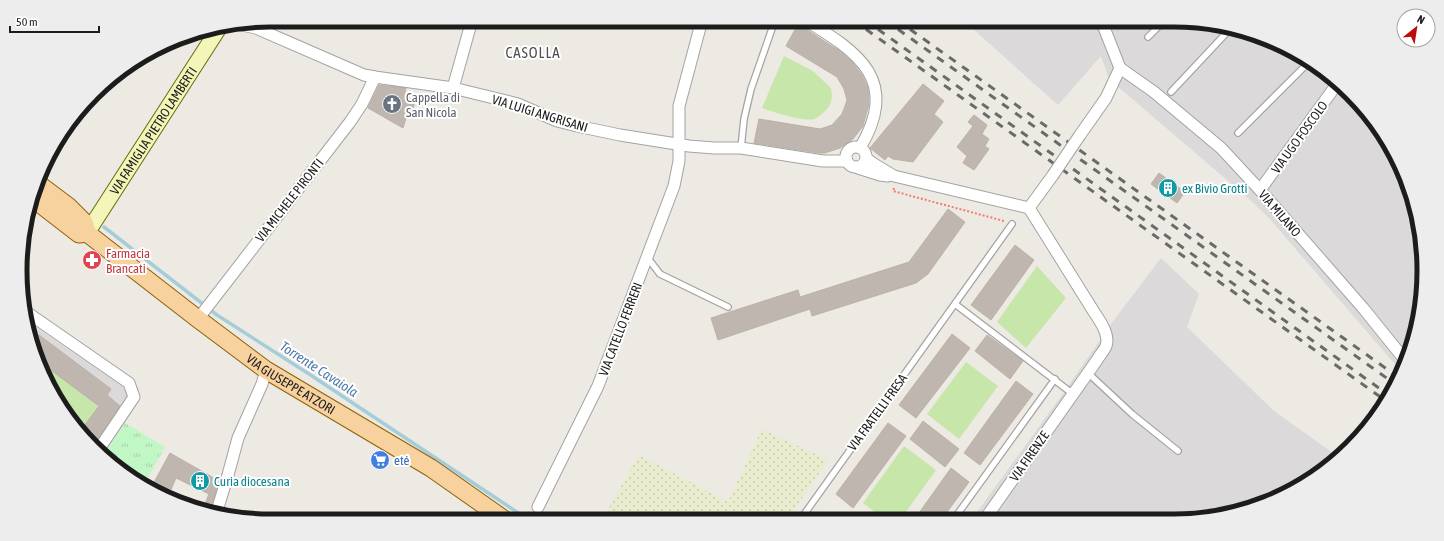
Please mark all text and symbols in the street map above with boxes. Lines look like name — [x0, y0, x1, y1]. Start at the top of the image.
scale bar — [10, 8, 99, 34]
north arrow — [1396, 8, 1436, 48]
text: N — [1415, 13, 1427, 26]
text: 50 m — [16, 15, 38, 29]
district label: CASOLLA — [505, 44, 561, 61]
street label: VIA FAMIGLIA PIETRO LAMBERTI — [107, 64, 200, 197]
place label: Cappella di San Nicola — [406, 90, 460, 120]
street label: VIA LUIGI ANGRISANI — [490, 92, 590, 135]
church icon: Cappella di San Nicola — [381, 93, 403, 115]
street label: VIA UGO FOSCOLO — [1268, 98, 1331, 176]
street label: VIA MICHELE PIRONTI — [252, 156, 327, 245]
building icon: ex Bivio Grotti — [1157, 177, 1179, 199]
place label: ex Bivio Grotti — [1182, 181, 1248, 196]
street label: VIA MILANO — [1255, 187, 1304, 240]
place label: Farmacia Brancati — [106, 246, 150, 276]
pharmacy icon: Farmacia Brancati — [81, 249, 103, 271]
street label: VIA CATELLO FERRERI — [596, 280, 645, 378]
water label: Torrente Cavaiola — [277, 338, 361, 400]
street label: VIA GIUSEPPE ATZORI — [243, 351, 338, 417]
street label: VIA FRATELLI FRESA — [845, 371, 911, 453]
street label: VIA FIRENZE — [1007, 428, 1052, 484]
supermarket icon: eté — [369, 449, 391, 471]
place label: eté — [394, 453, 410, 468]
building icon: Curia diocesana — [189, 470, 211, 492]
place label: Curia diocesana — [214, 474, 290, 489]

